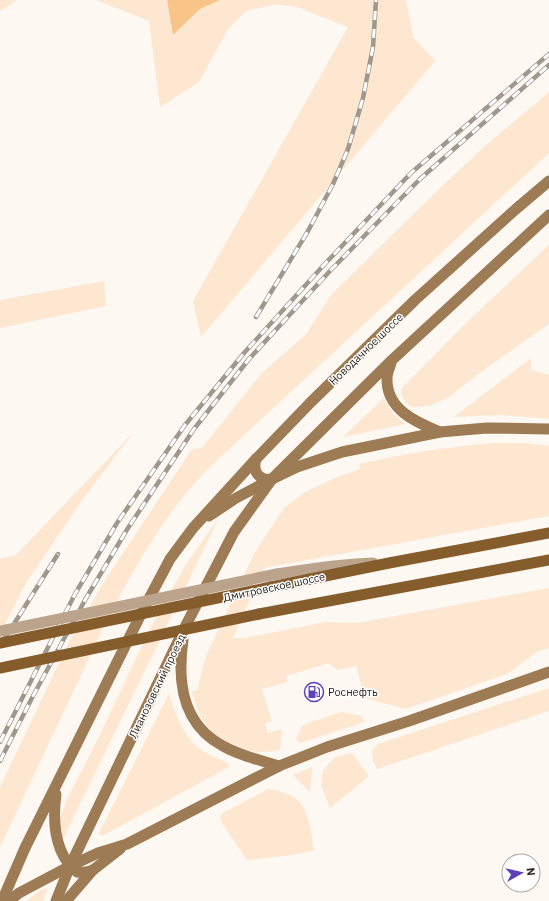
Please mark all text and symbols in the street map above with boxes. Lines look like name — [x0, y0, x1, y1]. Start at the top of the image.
street label: Новодачное шоссе — [326, 310, 406, 388]
street label: Дмитровское шоссе — [222, 569, 326, 605]
street label: Лианозовский проезд — [126, 631, 189, 740]
fuel station icon: Роснефть — [303, 681, 325, 703]
place label: Роснефть — [328, 685, 378, 699]
north arrow — [501, 853, 541, 893]
text: N — [523, 867, 538, 877]

